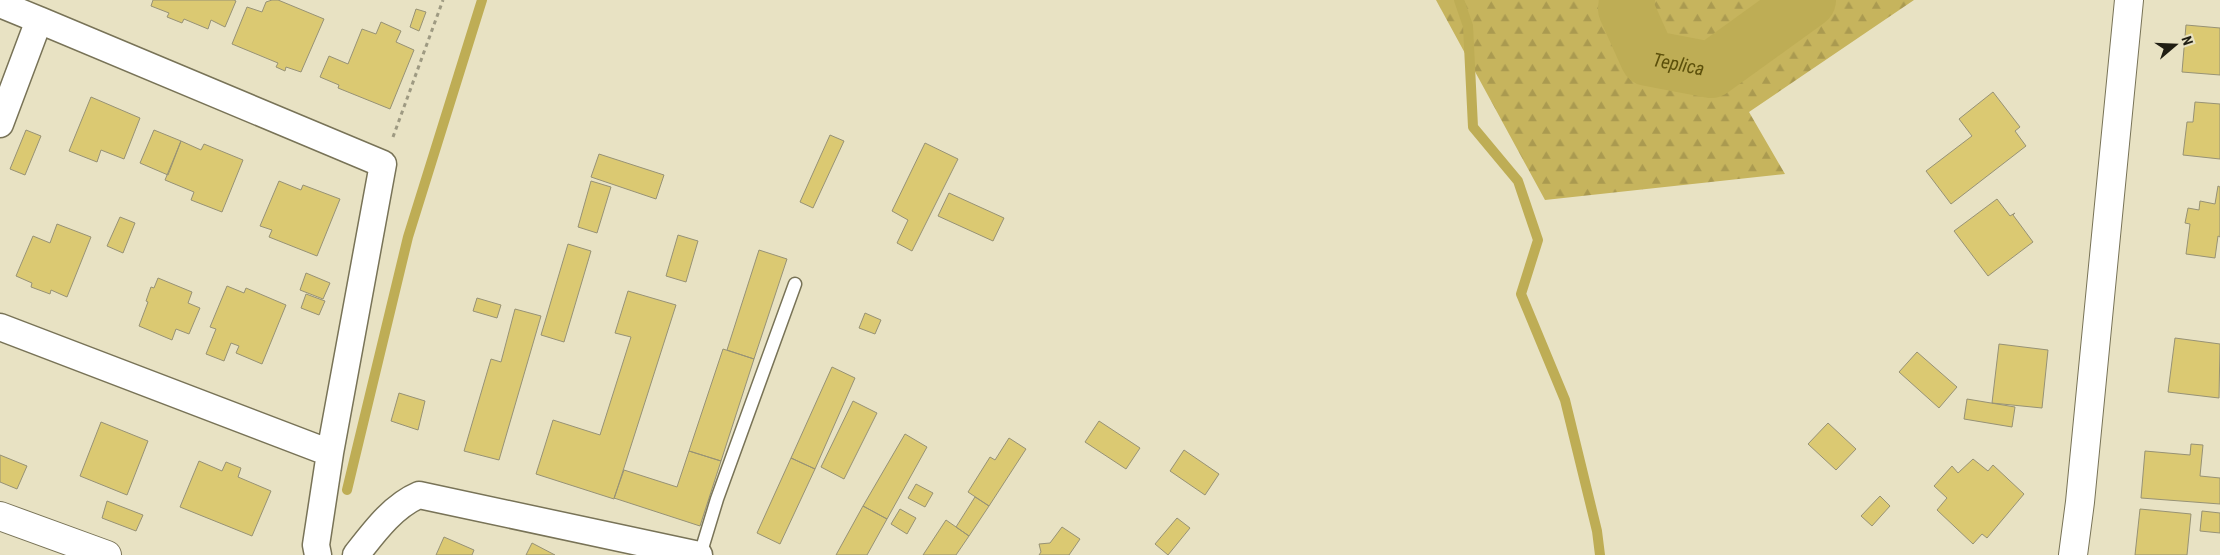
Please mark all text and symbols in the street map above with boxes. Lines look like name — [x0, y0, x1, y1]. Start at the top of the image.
north arrow — [2150, 20, 2200, 70]
text: N — [2178, 34, 2196, 47]
water label: Teplica — [1651, 48, 1707, 80]

